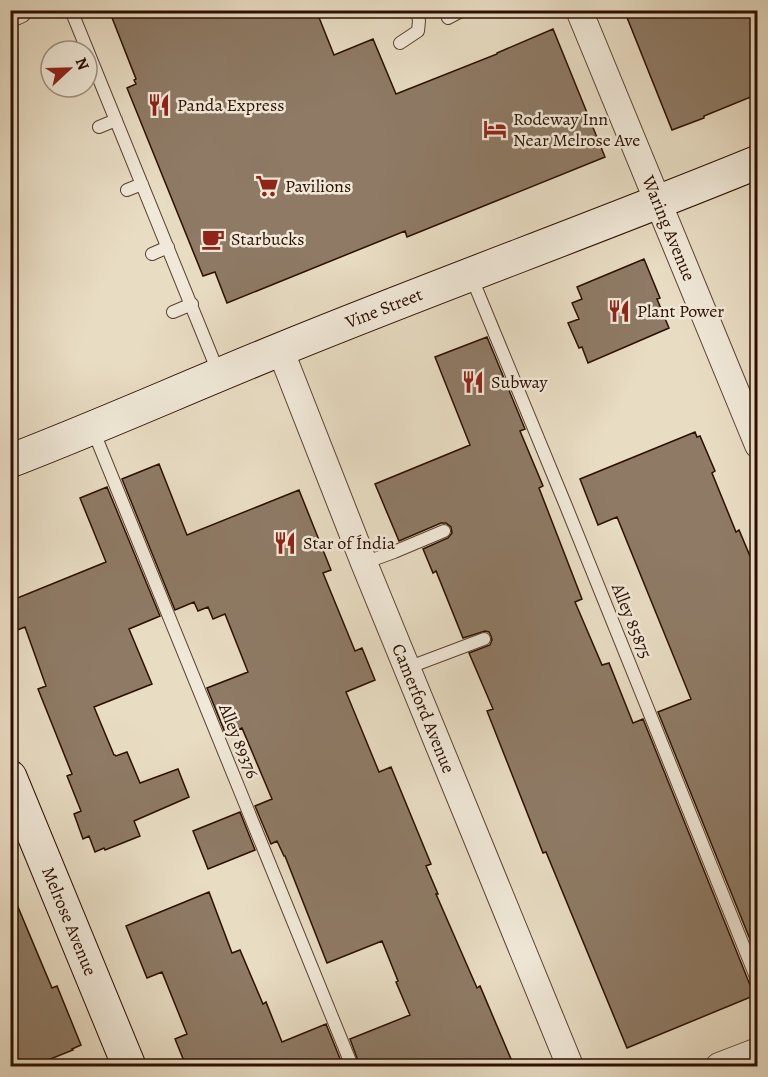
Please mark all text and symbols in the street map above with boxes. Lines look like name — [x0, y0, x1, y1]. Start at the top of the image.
north arrow — [39, 39, 99, 99]
text: N — [70, 54, 94, 74]
restaurant icon: Panda Express — [146, 92, 172, 118]
place label: Panda Express — [177, 93, 284, 117]
place label: Rodeway Inn Near Melrose Ave — [513, 107, 640, 152]
hotel icon: Rodeway Inn Near Melrose Ave — [482, 116, 508, 142]
street label: Waring Avenue — [636, 171, 701, 285]
supermarket icon: Pavilions — [254, 173, 280, 199]
place label: Pavilions — [285, 174, 351, 198]
cafe icon: Starbucks — [200, 226, 226, 252]
place label: Starbucks — [231, 227, 304, 251]
street label: Vine Street — [341, 282, 426, 334]
restaurant icon: Plant Power — [606, 298, 632, 324]
place label: Plant Power — [637, 299, 724, 323]
restaurant icon: Subway — [460, 369, 486, 395]
place label: Subway — [491, 370, 549, 394]
restaurant icon: Star of Índia — [272, 530, 298, 556]
place label: Star of Índia — [303, 531, 396, 555]
street label: Alley 85875 — [606, 579, 658, 662]
street label: Camerford Avenue — [386, 640, 461, 777]
street label: Alley 89376 — [213, 699, 265, 782]
street label: Melrose Avenue — [36, 863, 103, 979]

